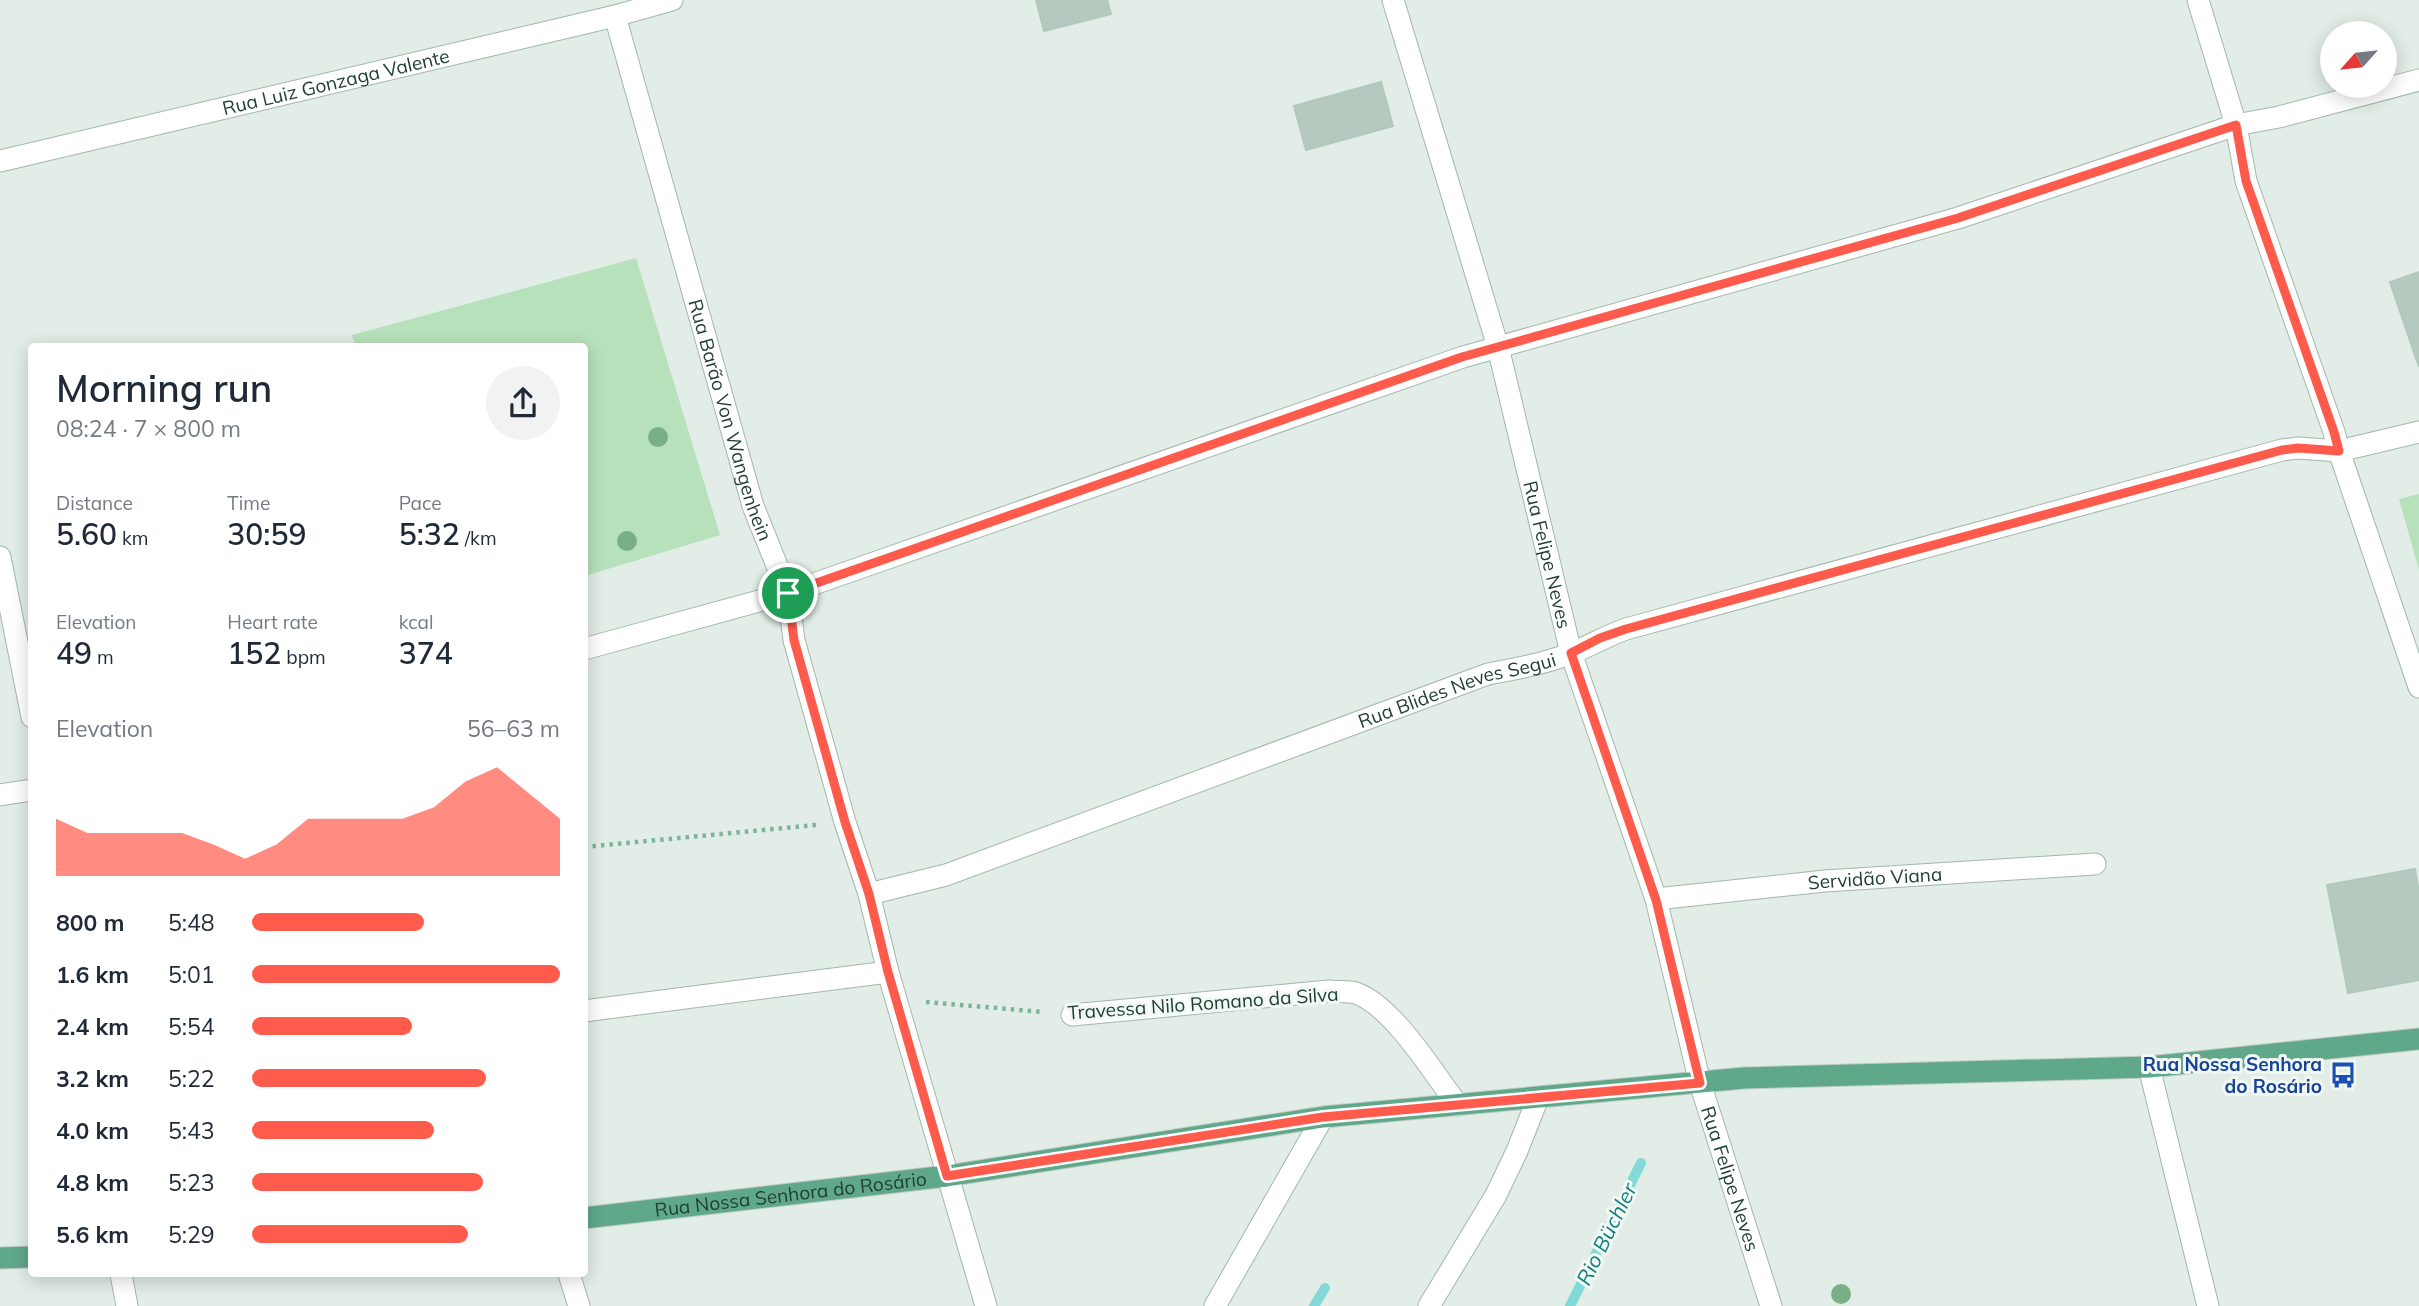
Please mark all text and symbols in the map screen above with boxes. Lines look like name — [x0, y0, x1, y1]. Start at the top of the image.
north arrow — [2320, 21, 2398, 98]
map controls — [2320, 21, 2397, 98]
street label: Rua Luiz Gonzaga Valente — [220, 43, 452, 120]
street label: Rua Barão Von Wangenhein — [683, 296, 778, 544]
text: Morning run — [56, 364, 272, 412]
button: share — [486, 366, 560, 440]
text: 08:24 · 7 × 800 m — [56, 414, 241, 443]
street label: Rua Felipe Neves — [1518, 478, 1577, 631]
text: Distance — [56, 491, 133, 515]
text: Time — [227, 491, 270, 515]
text: Pace — [399, 491, 442, 515]
text: 5.60 — [56, 515, 117, 553]
text: 30:59 — [227, 515, 306, 553]
text: 5:32 — [399, 515, 460, 553]
text: km — [117, 526, 149, 550]
text: /km — [460, 526, 497, 550]
pin — [758, 563, 818, 623]
icon: arrive — [769, 574, 807, 612]
text: Elevation — [56, 610, 136, 634]
text: Heart rate — [227, 610, 318, 634]
text: kcal — [399, 610, 433, 634]
text: 49 — [56, 634, 92, 672]
text: 152 — [227, 634, 281, 672]
text: 374 — [399, 634, 453, 672]
text: m — [92, 645, 114, 669]
text: bpm — [281, 645, 326, 669]
street label: Rua Blides Neves Segui — [1355, 647, 1559, 733]
text: Elevation — [56, 714, 153, 743]
text: 56–63 m — [467, 714, 560, 743]
street label: Servidão Viana — [1807, 862, 1943, 895]
text: 800 m — [56, 908, 124, 937]
text: 5:48 — [168, 908, 215, 937]
text: 1.6 km — [56, 960, 129, 989]
text: 5:01 — [168, 960, 215, 989]
street label: Travessa Nilo Romano da Silva — [1067, 982, 1339, 1024]
text: 2.4 km — [56, 1012, 129, 1041]
text: 5:54 — [168, 1012, 215, 1041]
place label: Rua Nossa Senhora do Rosário — [2143, 1052, 2322, 1098]
bus stop icon: Rua Nossa Senhora do Rosário — [2328, 1060, 2358, 1090]
text: 3.2 km — [56, 1064, 129, 1093]
text: 5:22 — [168, 1064, 215, 1093]
street label: Rua Felipe Neves — [1696, 1103, 1765, 1254]
text: 4.0 km — [56, 1116, 129, 1145]
text: 5:43 — [168, 1116, 215, 1145]
street label: Rua Nossa Senhora do Rosário — [653, 1166, 928, 1222]
text: 4.8 km — [56, 1168, 129, 1197]
text: 5:23 — [168, 1168, 215, 1197]
water label: Rio Büchler — [1570, 1178, 1642, 1289]
text: 5.6 km — [56, 1220, 129, 1249]
text: 5:29 — [168, 1220, 215, 1249]

